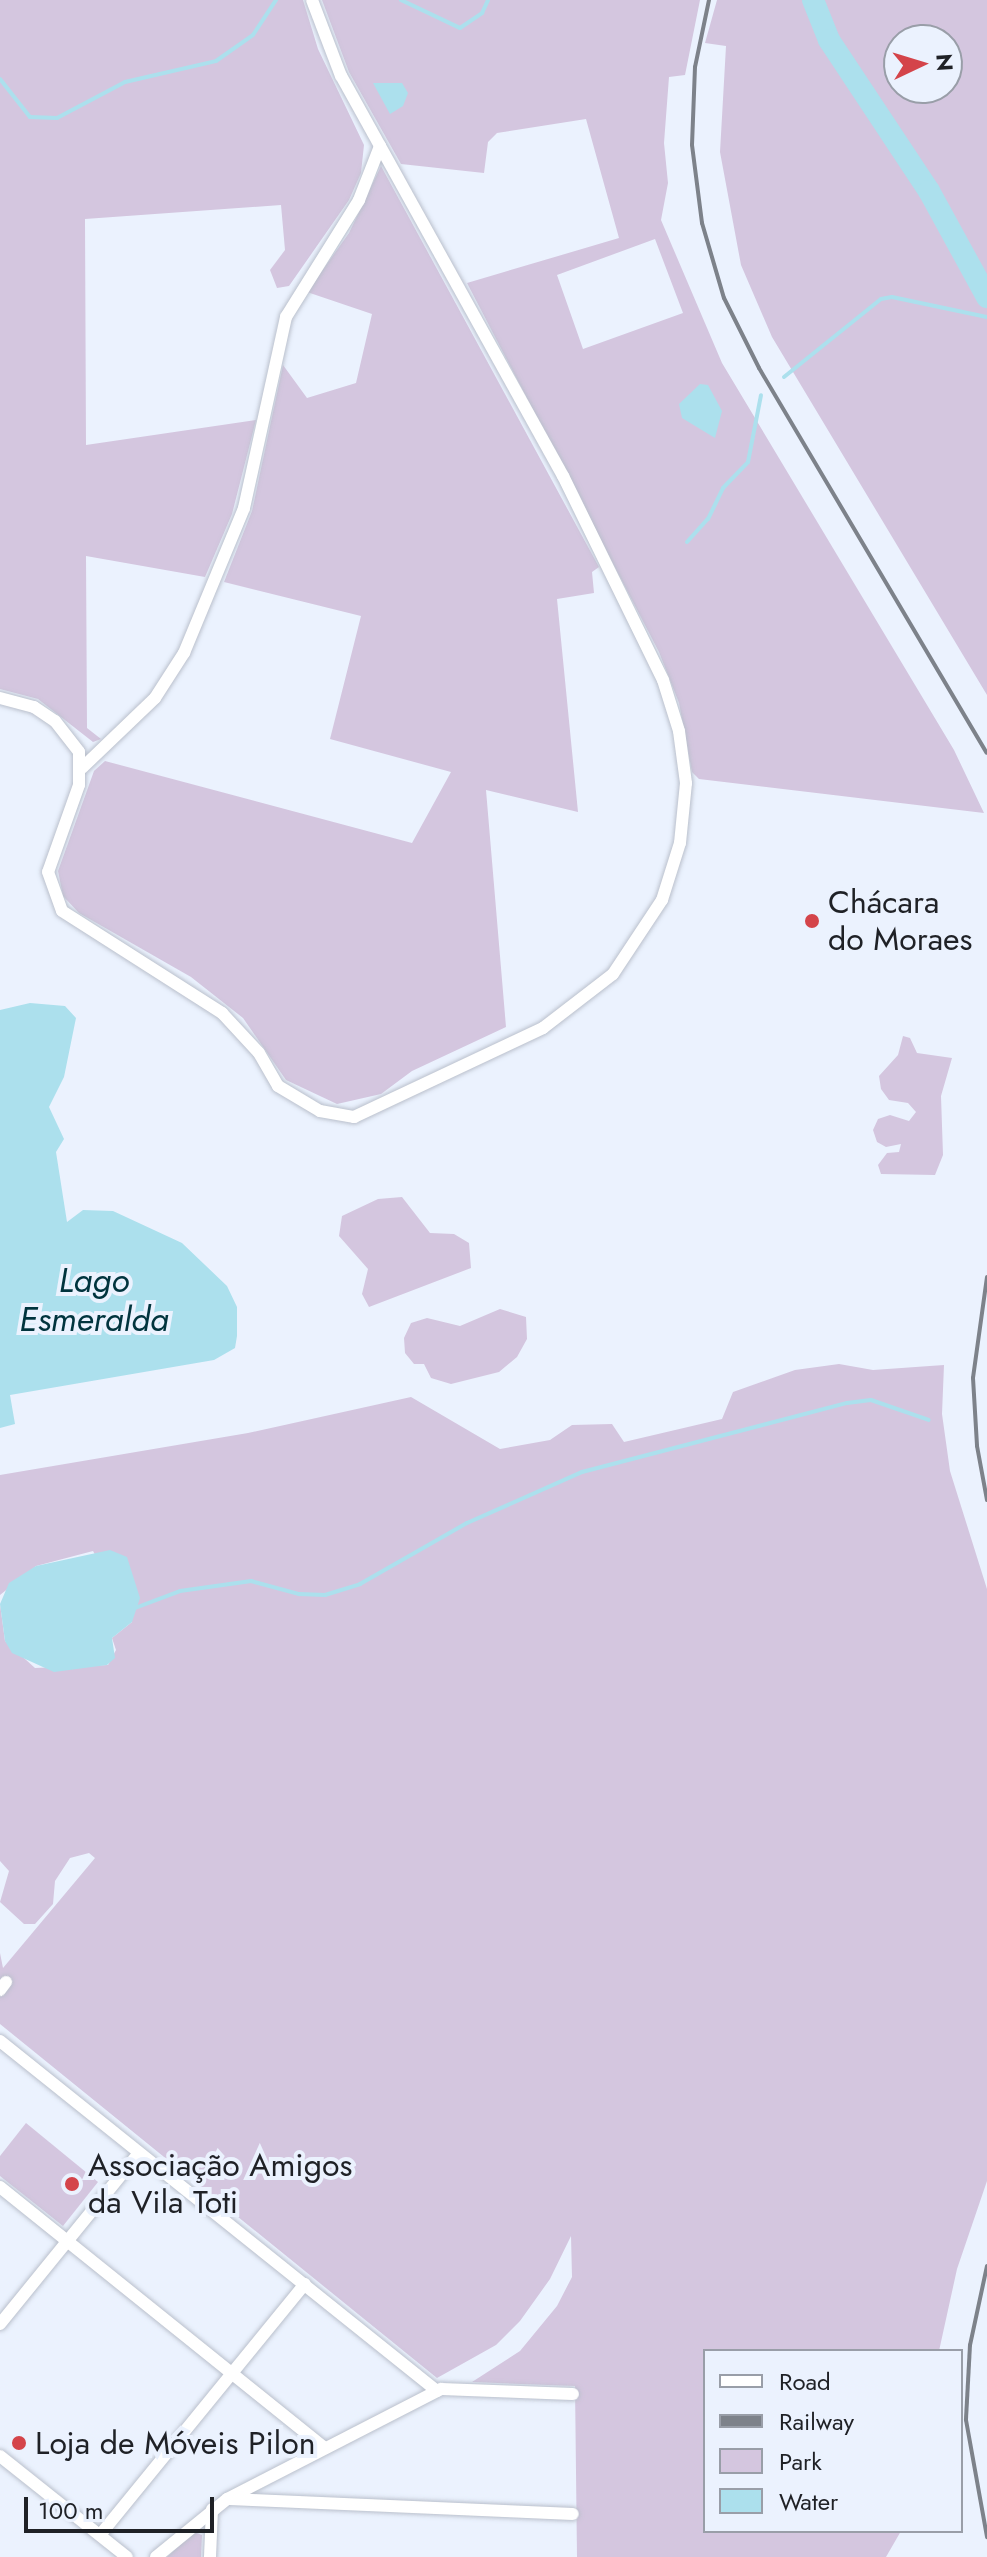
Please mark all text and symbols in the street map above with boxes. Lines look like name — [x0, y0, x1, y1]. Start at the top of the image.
north arrow — [883, 24, 963, 104]
text: N — [928, 53, 962, 72]
place label: Chácara do Moraes — [828, 884, 972, 959]
marker: Chácara do Moraes — [803, 912, 821, 930]
water label: Lago Esmeralda — [19, 1260, 169, 1340]
place label: Associação Amigos da Vila Toti — [88, 2147, 352, 2222]
marker: Associação Amigos da Vila Toti — [63, 2175, 81, 2193]
legend — [703, 2349, 963, 2533]
text: Road — [779, 2364, 831, 2399]
text: Railway — [779, 2404, 854, 2439]
place label: Loja de Móveis Pilon — [35, 2424, 315, 2462]
marker: Loja de Móveis Pilon — [10, 2434, 28, 2452]
text: Park — [779, 2444, 822, 2479]
scale bar — [28, 2481, 218, 2531]
text: Water — [779, 2484, 838, 2519]
text: 100 m — [38, 2493, 104, 2528]

